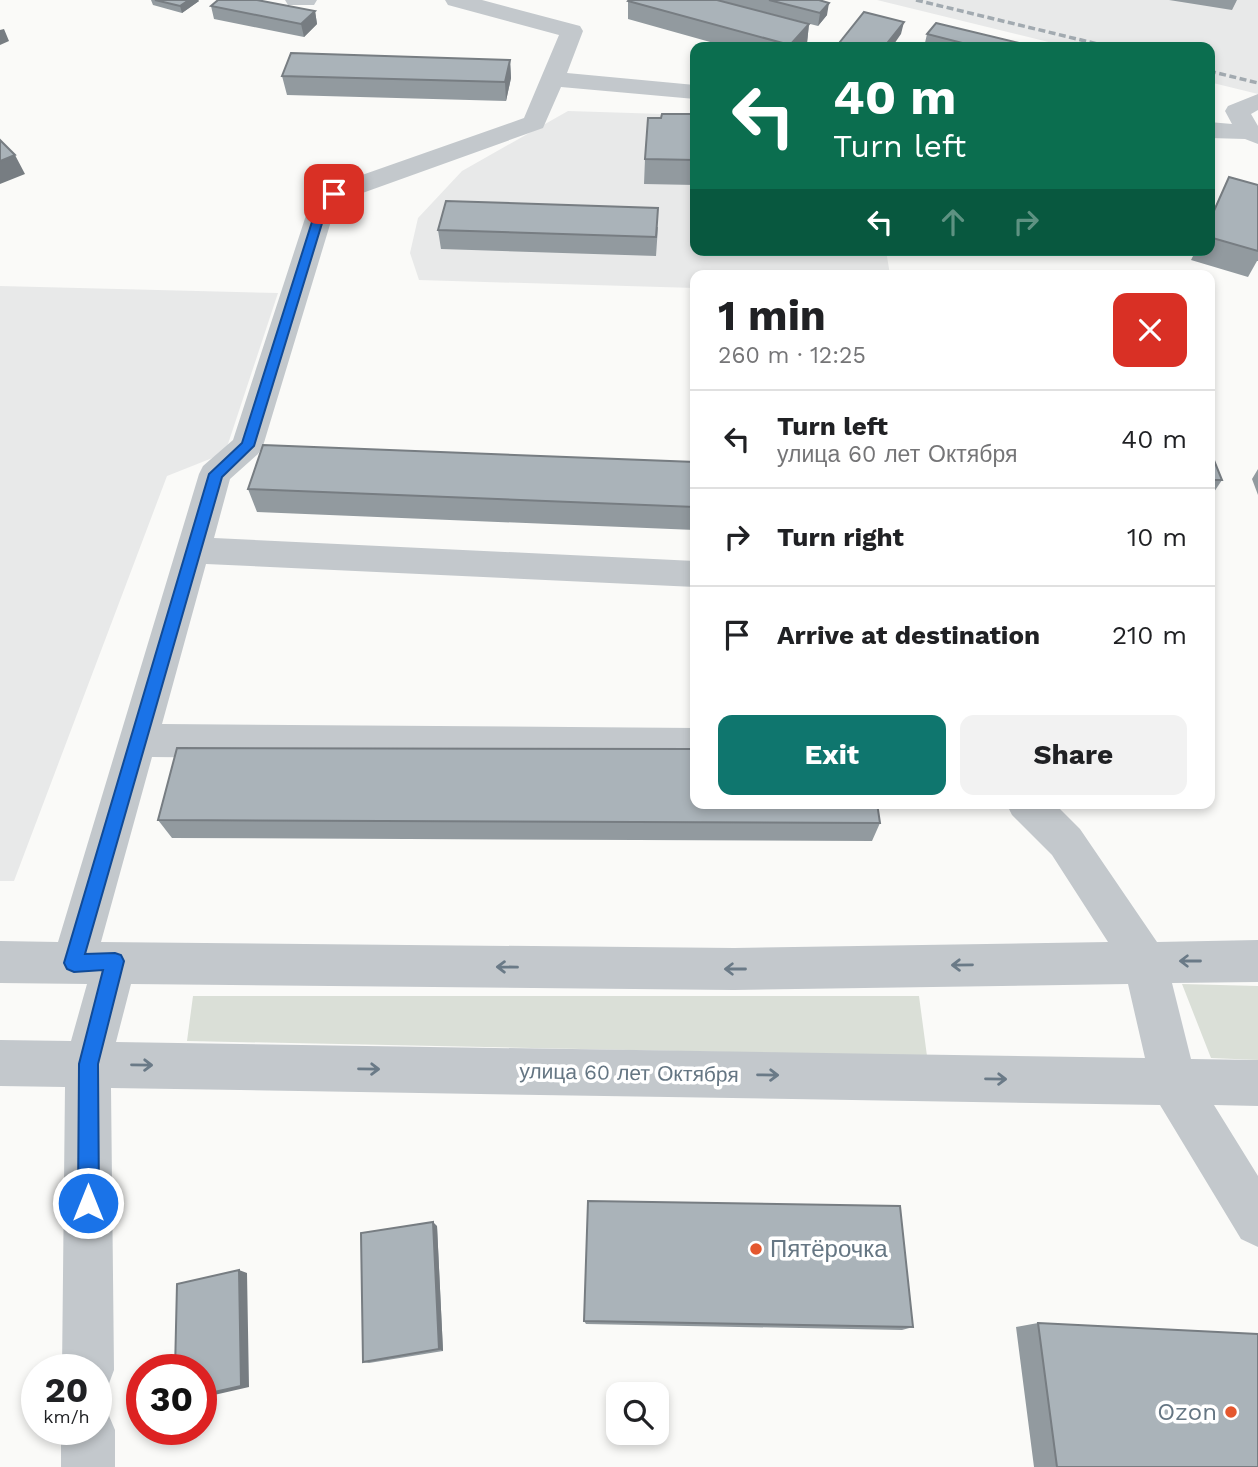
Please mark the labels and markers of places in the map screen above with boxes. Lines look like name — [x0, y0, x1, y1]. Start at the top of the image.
pin — [304, 164, 364, 224]
place label: Пятёрочка — [770, 1235, 888, 1263]
marker: Пятёрочка — [748, 1241, 764, 1257]
place label: Ozon — [1157, 1398, 1217, 1426]
marker: Ozon — [1223, 1404, 1239, 1420]

